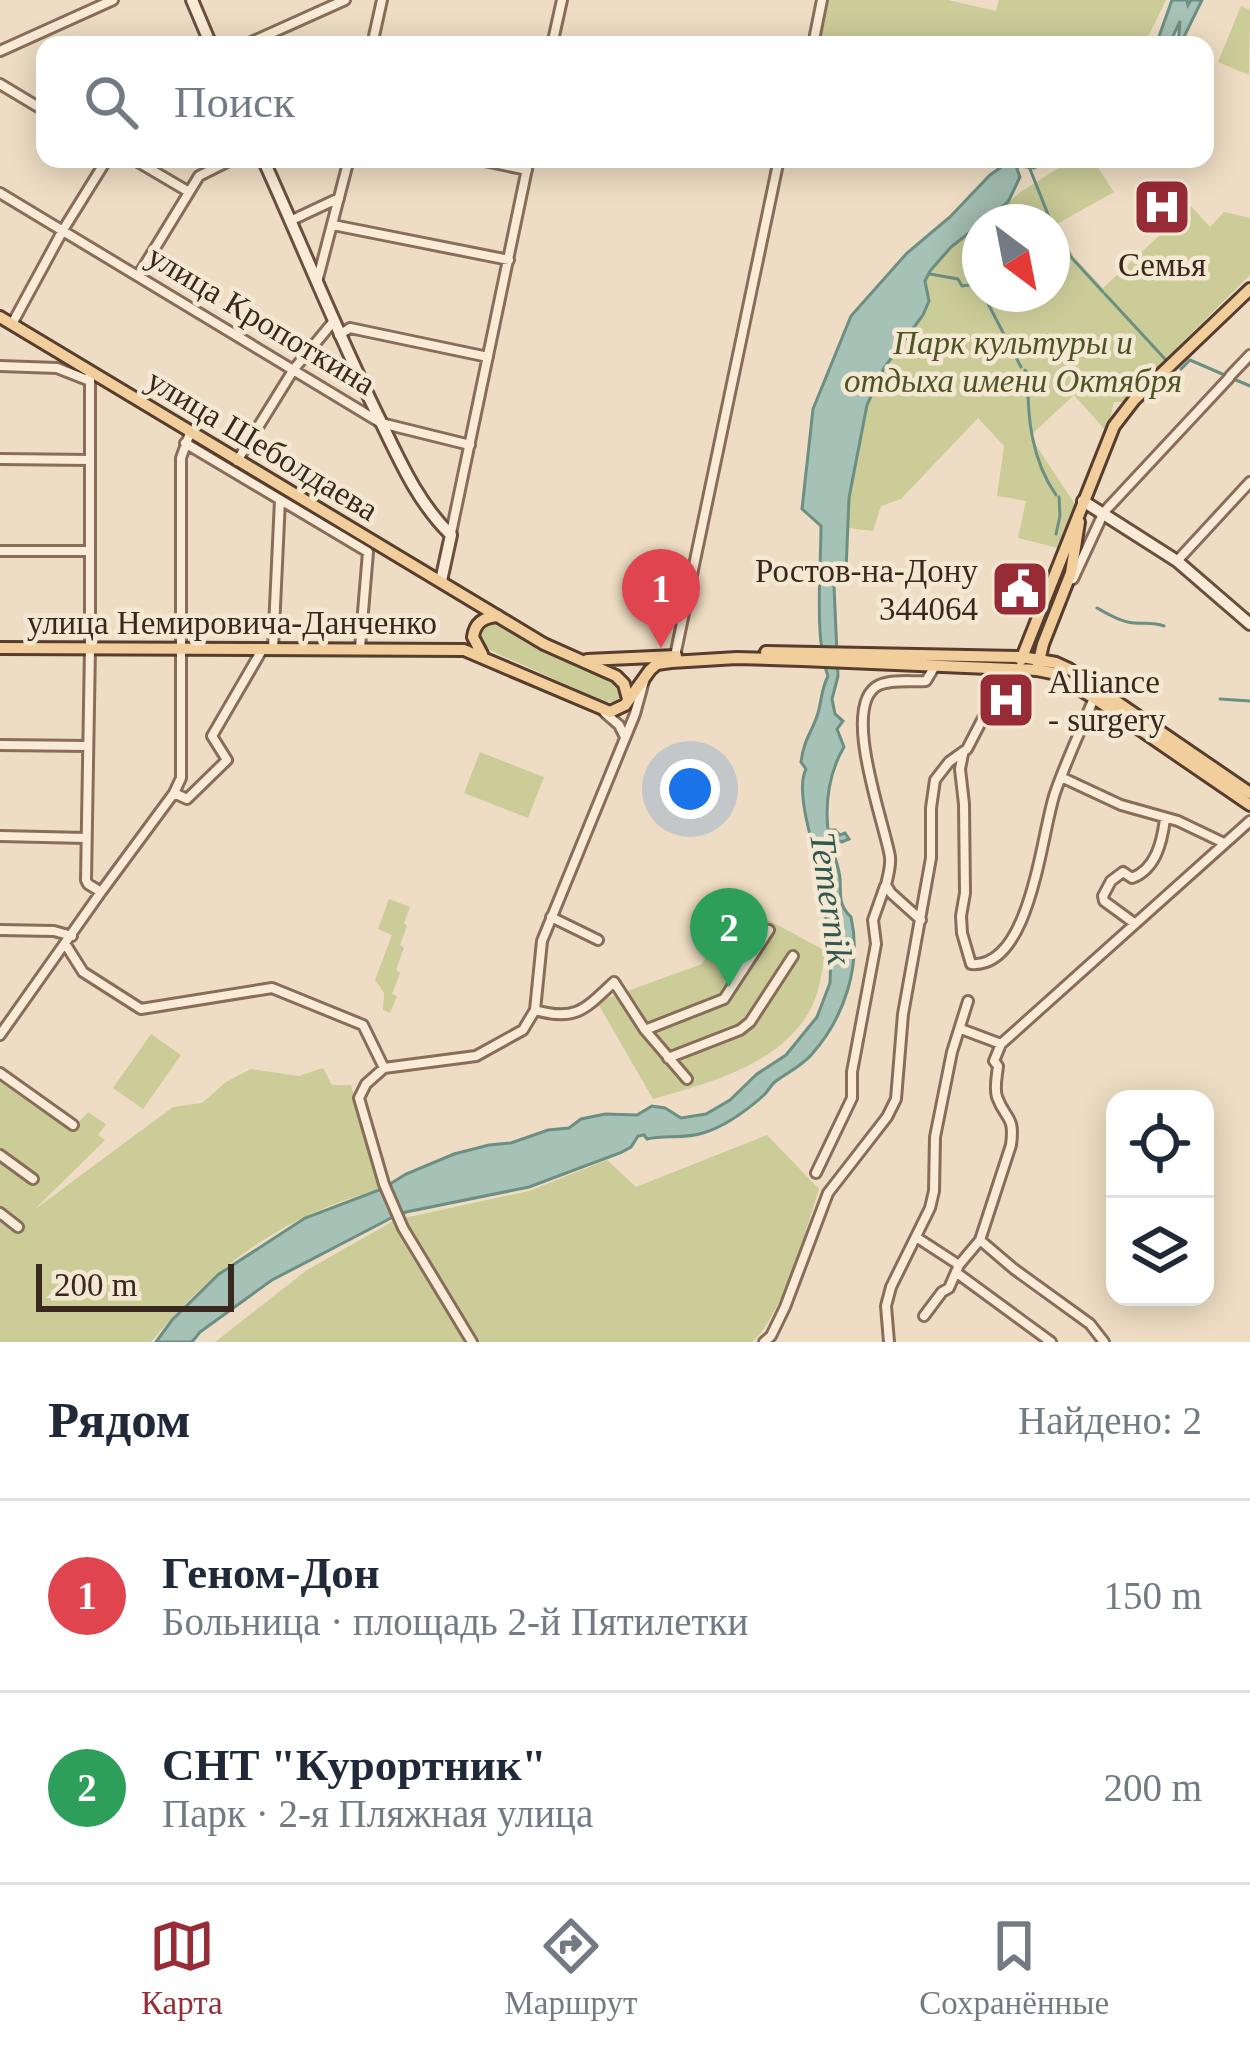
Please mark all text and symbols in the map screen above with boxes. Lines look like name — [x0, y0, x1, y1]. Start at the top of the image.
search box — [36, 36, 1214, 168]
icon: search — [78, 69, 144, 135]
text: Поиск — [174, 77, 295, 127]
hospital icon: Семья — [1131, 176, 1193, 238]
north arrow — [962, 204, 1070, 312]
street label: улица Кропоткина — [141, 238, 382, 402]
place label: Семья — [1118, 247, 1206, 283]
park label: Парк культуры и отдыха имени Октября — [844, 325, 1182, 399]
street label: улица Шеболдаева — [141, 362, 385, 528]
pin: 1 — [622, 549, 700, 648]
place label: Ростов-на-Дону 344064 — [755, 553, 978, 627]
public building icon: Ростов-на-Дону 344064 — [989, 558, 1051, 620]
street label: улица Немировича-Данченко — [27, 605, 437, 641]
place label: Alliance - surgery — [1048, 664, 1166, 738]
hospital icon: Alliance - surgery — [975, 669, 1037, 731]
your location — [660, 759, 720, 819]
water label: Temernik — [802, 830, 860, 968]
pin: 2 — [690, 888, 768, 987]
map controls — [1106, 1090, 1214, 1306]
button: locate — [1106, 1090, 1214, 1198]
button: layers — [1106, 1198, 1214, 1306]
scale bar — [36, 1258, 234, 1311]
text: 200 m — [54, 1267, 137, 1303]
text: Рядом — [48, 1392, 191, 1448]
text: Найдено: 2 — [1018, 1399, 1202, 1442]
text: Геном-Дон — [162, 1548, 380, 1598]
text: 1 — [77, 1574, 97, 1617]
text: 150 m — [1103, 1574, 1202, 1617]
text: Больница · площадь 2-й Пятилетки — [162, 1600, 748, 1643]
text: СНТ "Курортник" — [162, 1740, 547, 1790]
text: 2 — [77, 1766, 97, 1809]
text: 200 m — [1103, 1766, 1202, 1809]
text: Парк · 2-я Пляжная улица — [162, 1792, 593, 1835]
tab: Карта — [141, 1913, 223, 2022]
tab: Маршрут — [505, 1913, 637, 2022]
tab: Сохранённые — [919, 1913, 1109, 2022]

